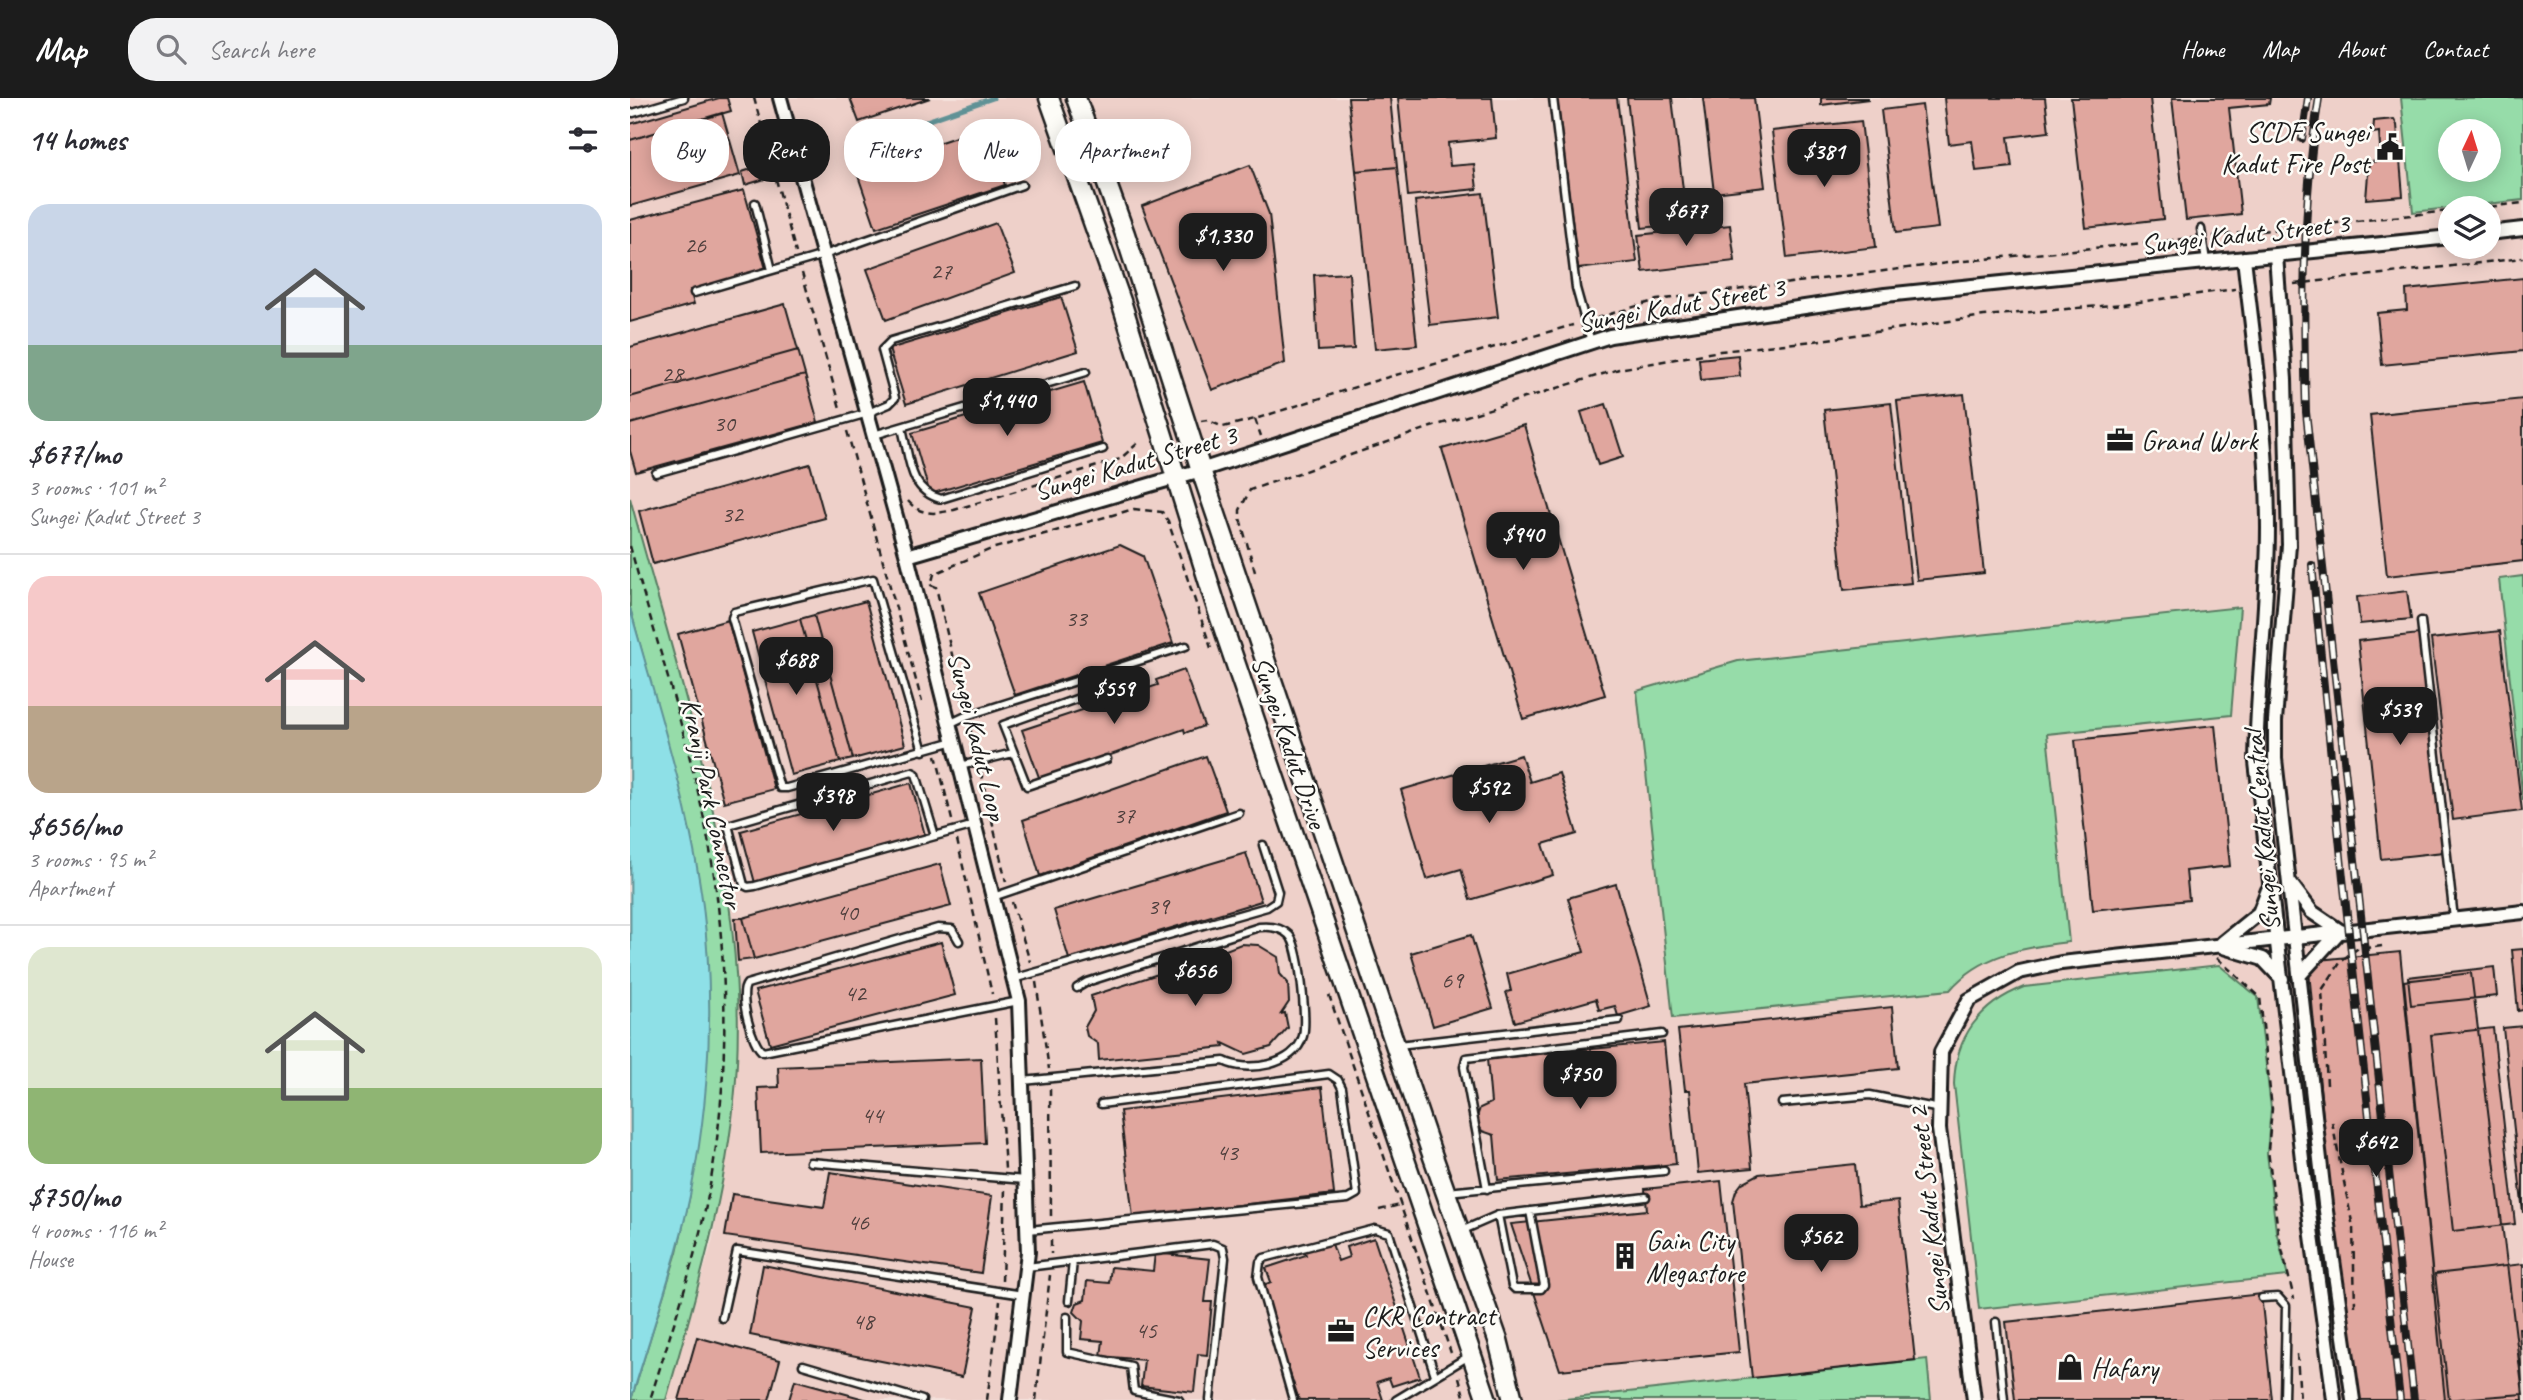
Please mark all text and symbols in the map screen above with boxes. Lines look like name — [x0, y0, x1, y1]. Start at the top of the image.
search box — [128, 18, 618, 81]
text: Map — [35, 28, 86, 70]
icon: search — [152, 30, 190, 68]
text: Search here — [208, 33, 314, 66]
text: Home — [2181, 34, 2224, 64]
text: Map — [2262, 34, 2299, 64]
text: About — [2337, 34, 2385, 64]
text: Contact — [2423, 34, 2488, 64]
place label: SCDF Sungei Kadut Fire Post — [2221, 114, 2373, 181]
chip: Buy — [651, 119, 729, 182]
chip: Rent — [743, 119, 830, 182]
chip: Filters — [844, 119, 944, 182]
chip: New — [958, 119, 1041, 182]
chip: Apartment — [1055, 119, 1191, 182]
north arrow — [2438, 119, 2501, 182]
map controls — [2438, 119, 2501, 259]
text: 14 homes — [28, 121, 126, 159]
icon: filters — [564, 121, 602, 159]
pin: $381 — [1783, 130, 1865, 189]
public building icon: SCDF Sungei Kadut Fire Post — [2375, 132, 2405, 162]
text: $381 — [1803, 137, 1845, 166]
pin: $677 — [1645, 188, 1727, 248]
text: $677 — [1665, 196, 1707, 225]
button: layers — [2438, 196, 2501, 259]
street label: Sungei Kadut Street 3 — [2139, 205, 2353, 262]
pin: $1,330 — [1166, 214, 1280, 273]
text: $1,330 — [1195, 221, 1251, 250]
house number: 26 — [684, 230, 707, 260]
icon: home — [252, 250, 378, 376]
house number: 27 — [930, 256, 953, 286]
street label: Sungei Kadut Street 3 — [1575, 269, 1790, 340]
house number: 28 — [661, 359, 685, 389]
pin: $1,440 — [950, 378, 1064, 438]
text: $1,440 — [979, 386, 1035, 415]
house number: 30 — [713, 408, 737, 438]
street label: Sungei Kadut Street 3 — [1030, 416, 1243, 508]
place label: Grand Work — [2141, 423, 2259, 458]
office icon: Grand Work — [2105, 425, 2135, 455]
text: $677/mo — [28, 435, 121, 473]
text: 3 rooms · 101 m² — [28, 473, 163, 502]
house number: 32 — [721, 499, 745, 529]
text: Sungei Kadut Street 3 — [28, 502, 200, 531]
pin: $940 — [1482, 512, 1564, 572]
text: $940 — [1502, 520, 1544, 549]
house number: 33 — [1065, 603, 1089, 633]
icon: home — [252, 622, 378, 748]
pin: $688 — [755, 638, 837, 697]
text: $688 — [775, 645, 817, 674]
street label: Sungei Kadut Loop — [940, 649, 1016, 825]
street label: Sungei Kadut Drive — [1244, 652, 1336, 834]
pin: $559 — [1073, 666, 1155, 726]
text: $559 — [1094, 674, 1134, 703]
pin: $539 — [2359, 688, 2441, 747]
street label: Kranji Park Connector — [673, 695, 752, 914]
text: $539 — [2380, 695, 2420, 724]
street label: Sungei Kadut Central — [2235, 724, 2288, 933]
pin: $592 — [1448, 766, 1530, 825]
text: $592 — [1469, 773, 1509, 802]
pin: $398 — [792, 774, 874, 833]
text: $398 — [812, 781, 854, 810]
house number: 37 — [1113, 800, 1136, 830]
text: $656/mo — [28, 807, 121, 845]
text: 3 rooms · 95 m² — [28, 845, 152, 874]
text: Apartment — [28, 874, 113, 903]
house number: 39 — [1147, 891, 1171, 921]
house number: 40 — [836, 897, 860, 927]
pin: $656 — [1154, 948, 1236, 1008]
text: $656 — [1174, 956, 1216, 985]
house number: 69 — [1441, 965, 1465, 995]
house number: 42 — [844, 978, 868, 1008]
icon: home — [252, 993, 378, 1119]
pin: $750 — [1539, 1052, 1621, 1111]
text: $750 — [1560, 1059, 1600, 1088]
house number: 44 — [861, 1100, 885, 1130]
street label: Sungei Kadut Street 2 — [1900, 1103, 1957, 1317]
pin: $642 — [2335, 1119, 2417, 1179]
text: $642 — [2355, 1127, 2397, 1156]
house number: 43 — [1216, 1137, 1240, 1167]
text: $750/mo — [28, 1178, 120, 1216]
house number: 46 — [847, 1207, 870, 1237]
pin: $562 — [1780, 1214, 1862, 1274]
text: 4 rooms · 116 m² — [28, 1216, 163, 1245]
text: $562 — [1800, 1222, 1842, 1251]
place label: Gain City Megastore — [1646, 1223, 1746, 1290]
building icon: Gain City Megastore — [1610, 1241, 1640, 1271]
text: House — [28, 1245, 73, 1274]
place label: CKR Contract Services — [1362, 1298, 1498, 1365]
house number: 48 — [852, 1306, 876, 1336]
house number: 45 — [1135, 1315, 1158, 1345]
office icon: CKR Contract Services — [1326, 1316, 1356, 1346]
place label: Hafary — [2091, 1350, 2160, 1385]
shop icon: Hafary — [2055, 1352, 2085, 1382]

